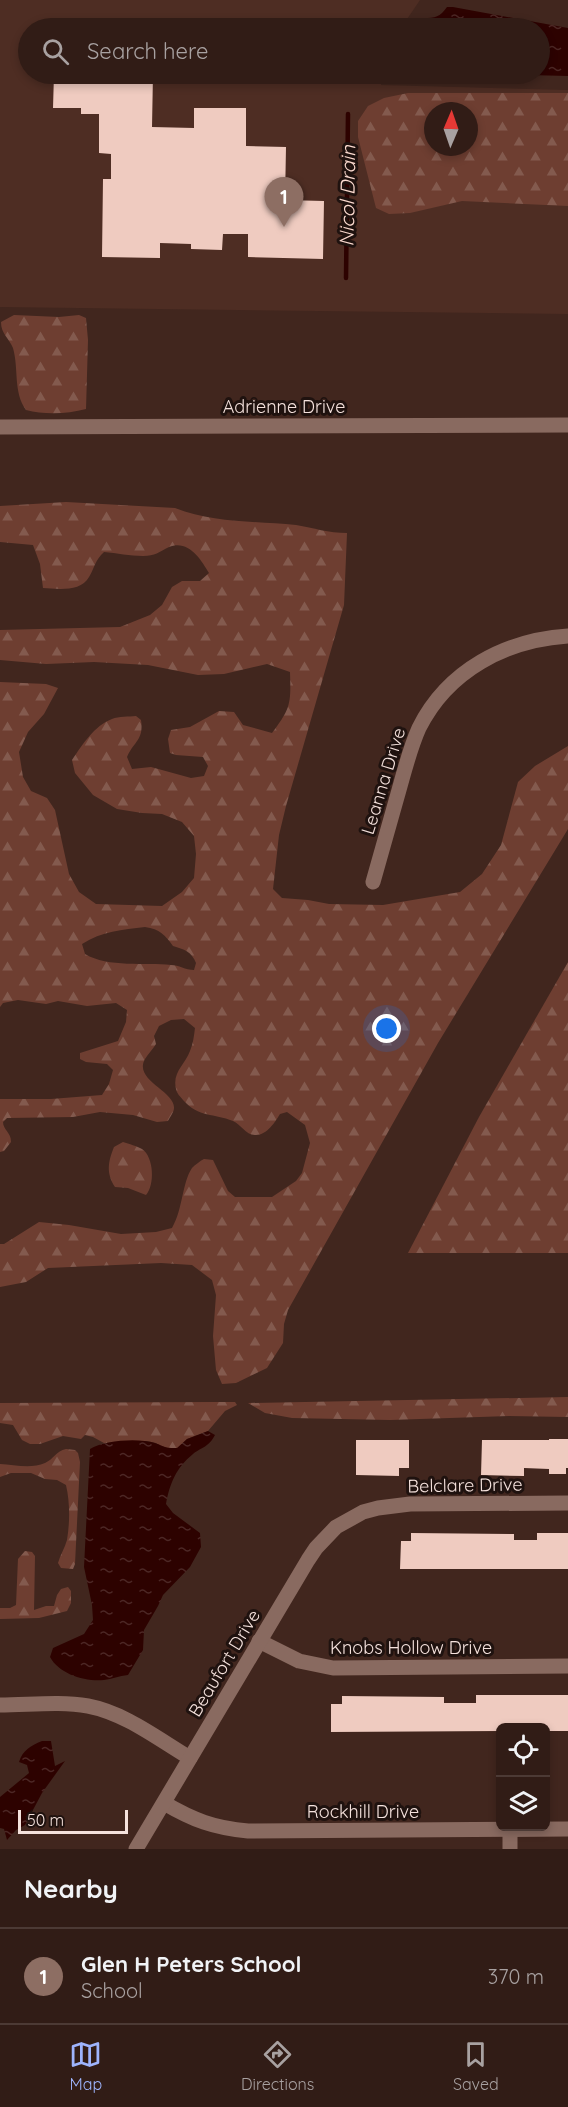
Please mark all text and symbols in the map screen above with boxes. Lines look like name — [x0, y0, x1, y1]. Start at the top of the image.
search box — [18, 18, 550, 84]
icon: search — [39, 35, 72, 68]
text: Search here — [87, 37, 208, 65]
north arrow — [424, 102, 478, 156]
water label: Nicol Drain — [334, 145, 360, 247]
pin: 1 — [264, 178, 304, 227]
street label: Adrienne Drive — [223, 395, 345, 418]
street label: Leanna Drive — [356, 725, 410, 837]
your location — [372, 1014, 401, 1043]
street label: Belclare Drive — [407, 1472, 523, 1498]
street label: Beaufort Drive — [183, 1605, 265, 1721]
street label: Knobs Hollow Drive — [330, 1636, 492, 1659]
map controls — [496, 1723, 550, 1831]
button: locate — [496, 1723, 550, 1777]
button: layers — [496, 1777, 550, 1831]
street label: Rockhill Drive — [307, 1800, 419, 1823]
scale bar — [18, 1807, 128, 1834]
text: 50 m — [27, 1810, 64, 1830]
text: Nearby — [24, 1872, 118, 1905]
text: Glen H Peters School — [81, 1950, 301, 1978]
text: 1 — [40, 1964, 47, 1989]
text: 370 m — [488, 1964, 544, 1989]
text: School — [81, 1978, 143, 2003]
tab: Map — [69, 2038, 102, 2094]
tab: Directions — [241, 2038, 314, 2094]
tab: Saved — [453, 2038, 499, 2094]

